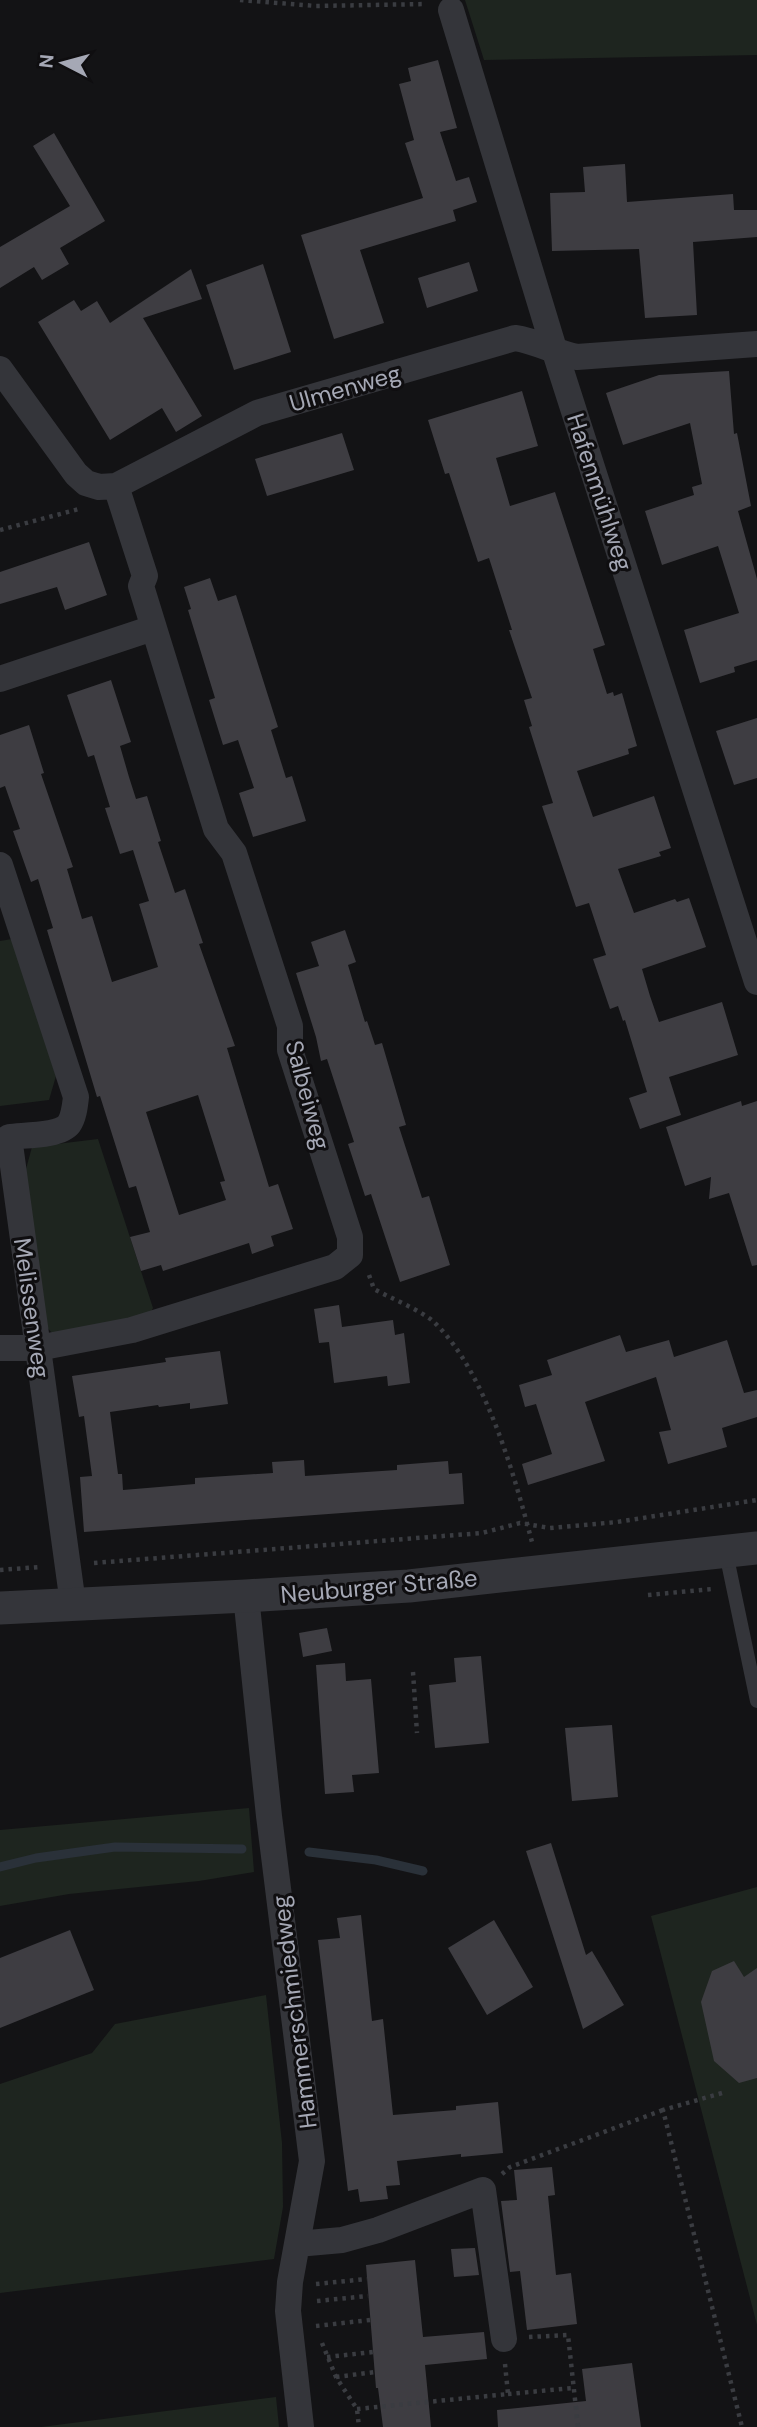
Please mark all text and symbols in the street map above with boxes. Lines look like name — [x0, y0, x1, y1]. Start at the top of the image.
north arrow — [28, 28, 98, 98]
text: N — [33, 53, 60, 69]
street label: Ulmenweg — [286, 357, 404, 419]
street label: Hafenmühlweg — [560, 409, 640, 575]
street label: Salbeiweg — [279, 1037, 337, 1153]
street label: Melissenweg — [7, 1236, 57, 1380]
street label: Neuburger Straße — [279, 1562, 479, 1610]
street label: Hammerschmiedweg — [264, 1894, 324, 2130]

